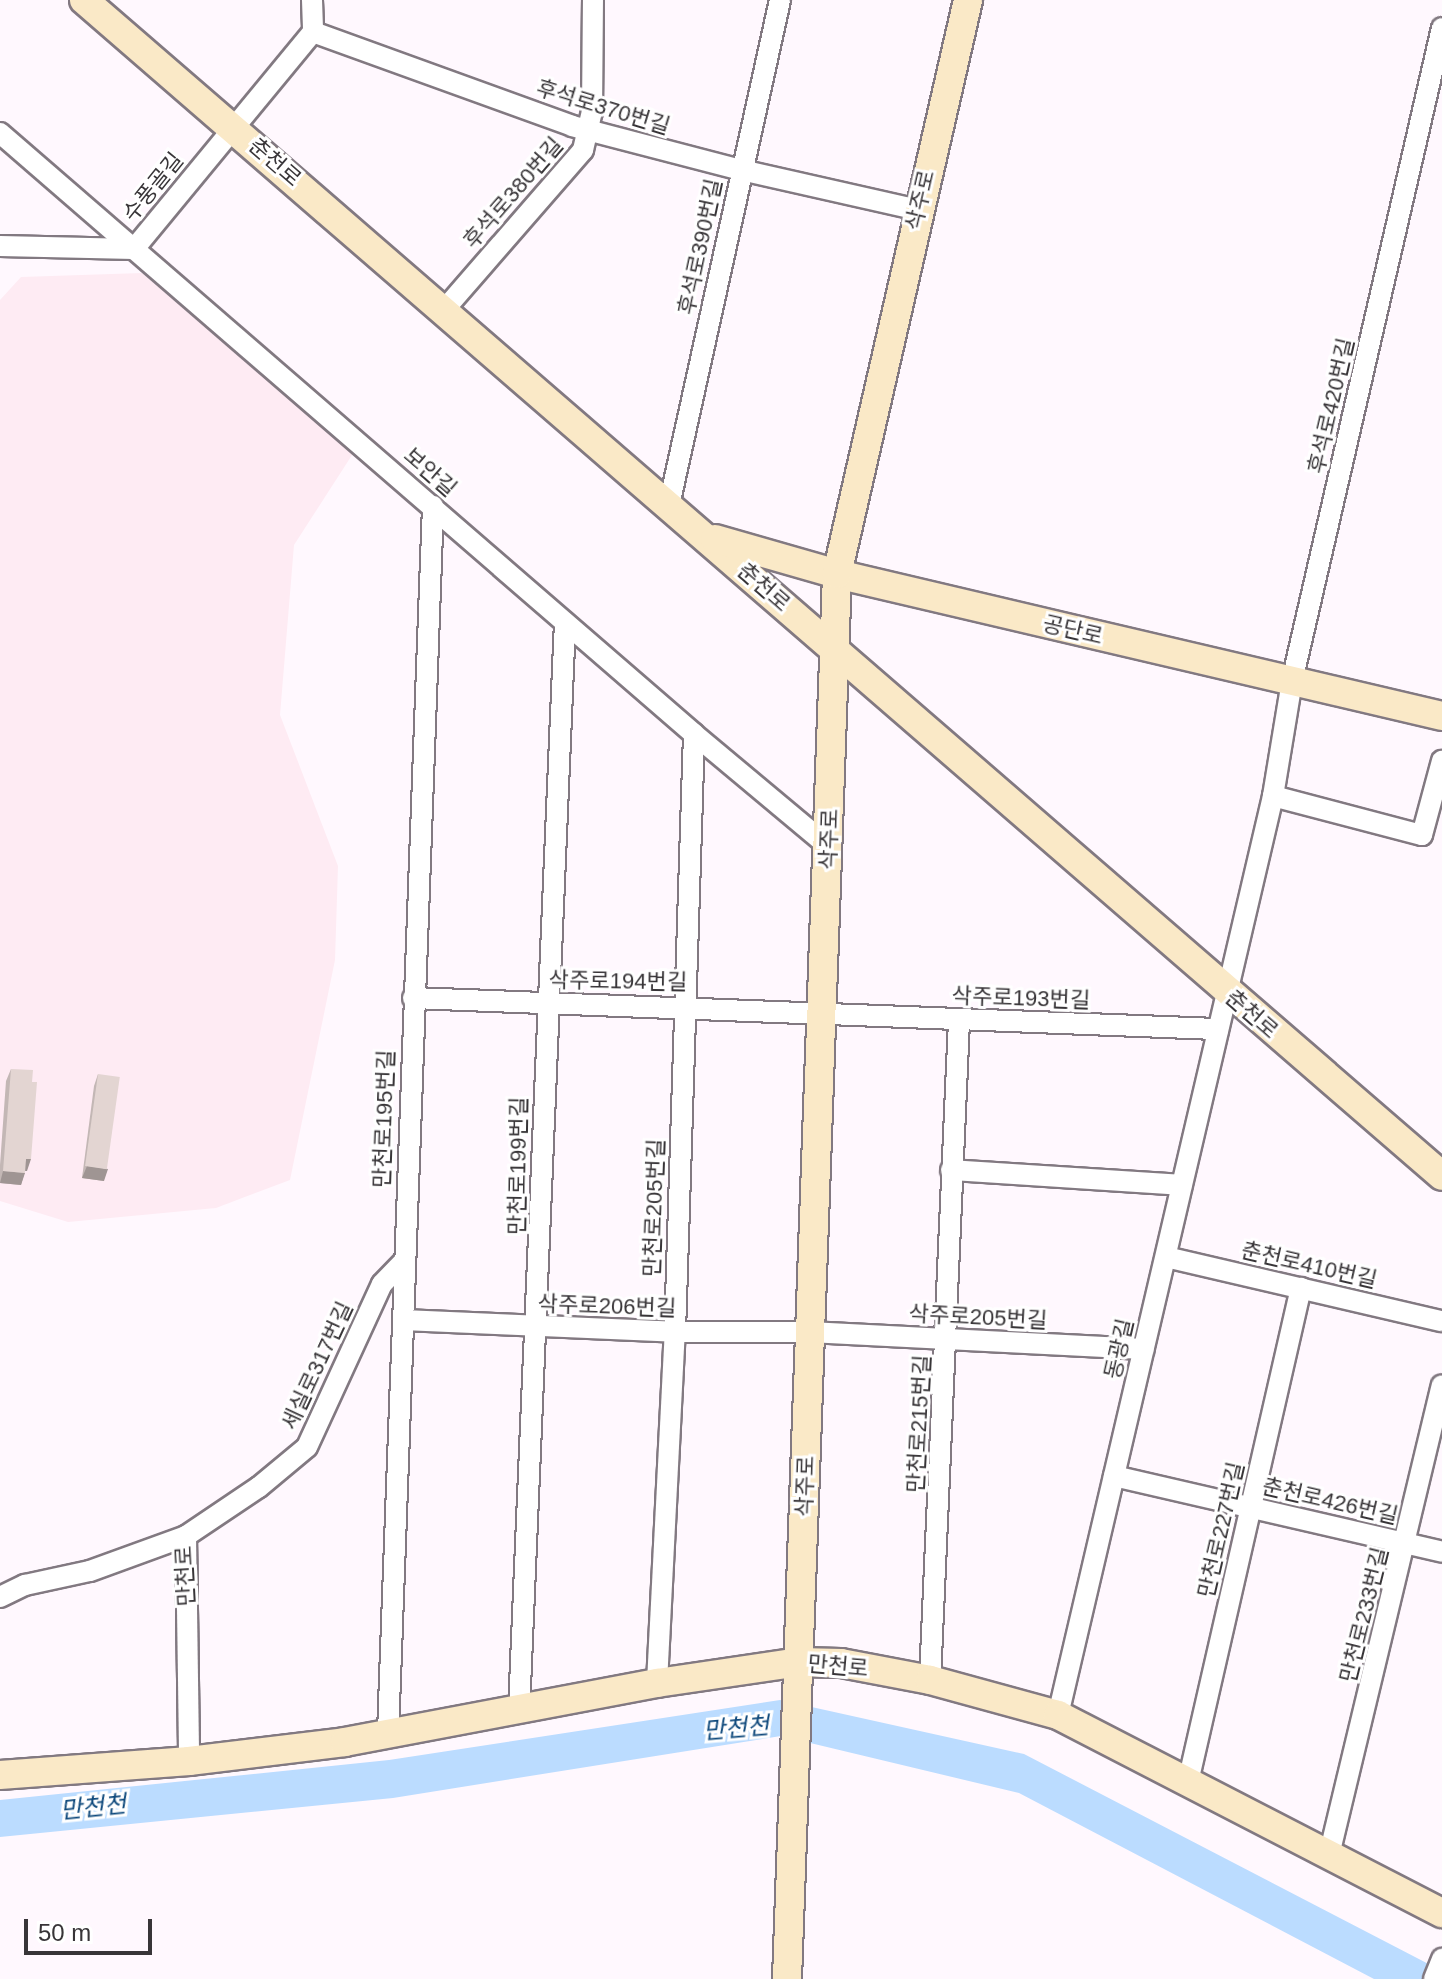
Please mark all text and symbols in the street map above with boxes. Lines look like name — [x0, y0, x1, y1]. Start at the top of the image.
street label: 후석로370번길 — [533, 74, 673, 140]
street label: 춘천로 — [243, 132, 307, 192]
street label: 후석로380번길 — [458, 132, 568, 254]
street label: 수풍골길 — [117, 147, 189, 227]
street label: 삭주로 — [900, 167, 940, 233]
street label: 후석로390번길 — [673, 177, 727, 317]
street label: 후석로420번길 — [1303, 336, 1359, 476]
street label: 보안길 — [398, 442, 462, 502]
street label: 춘천로 — [732, 557, 796, 617]
street label: 공단로 — [1040, 610, 1106, 650]
street label: 삭주로 — [815, 808, 843, 870]
street label: 삭주로194번길 — [549, 967, 687, 995]
street label: 삭주로193번길 — [952, 982, 1090, 1014]
street label: 춘천로 — [1220, 984, 1284, 1044]
street label: 만천로195번길 — [368, 1050, 400, 1188]
street label: 만천로199번길 — [504, 1097, 532, 1235]
street label: 만천로205번길 — [638, 1139, 670, 1277]
street label: 춘천로410번길 — [1239, 1237, 1379, 1293]
street label: 삭주로206번길 — [538, 1290, 676, 1322]
street label: 세실로317번길 — [276, 1298, 358, 1434]
street label: 삭주로205번길 — [908, 1300, 1048, 1334]
street label: 동광길 — [1099, 1316, 1139, 1382]
street label: 만천로215번길 — [902, 1354, 936, 1494]
street label: 삭주로 — [791, 1455, 819, 1517]
street label: 만천로227번길 — [1193, 1460, 1249, 1600]
street label: 춘천로426번길 — [1260, 1473, 1400, 1529]
street label: 만천로 — [170, 1545, 200, 1607]
street label: 만천로233번길 — [1335, 1545, 1393, 1685]
street label: 만천로 — [807, 1650, 869, 1682]
water label: 만천천 — [702, 1711, 770, 1745]
water label: 만천천 — [59, 1789, 127, 1825]
scale bar — [28, 1903, 156, 1953]
text: 50 m — [38, 1919, 91, 1946]

